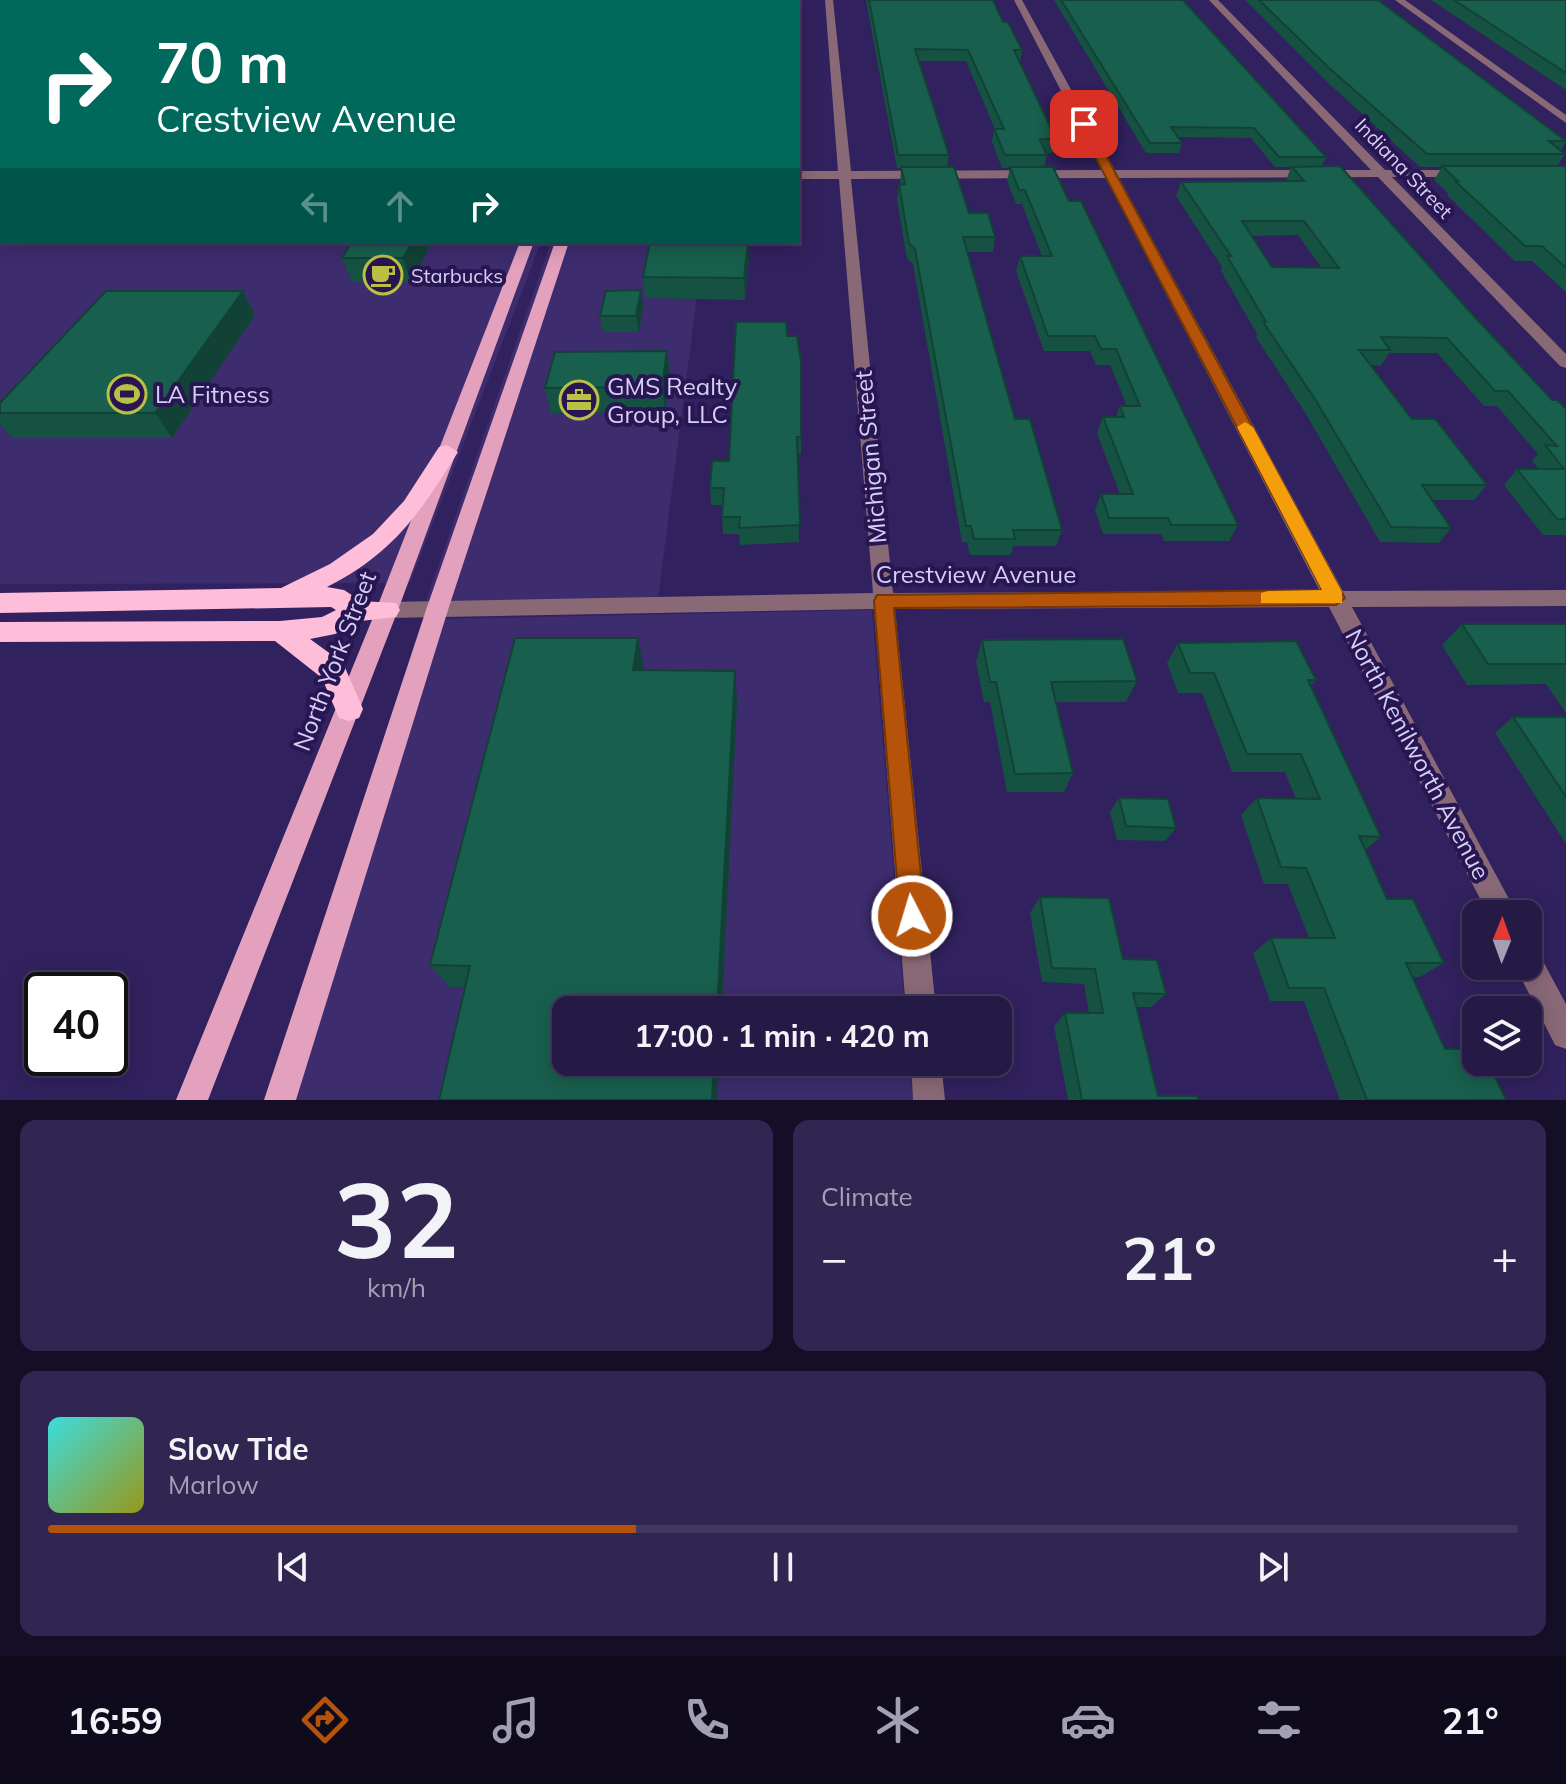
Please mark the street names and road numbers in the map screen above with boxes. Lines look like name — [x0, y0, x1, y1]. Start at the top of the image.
street label: Indiana Street — [1350, 113, 1458, 223]
street label: Michigan Street — [847, 369, 893, 545]
street label: Crestview Avenue — [876, 559, 1076, 589]
street label: North York Street — [286, 567, 382, 755]
street label: North Kenilworth Avenue — [1339, 624, 1497, 884]

